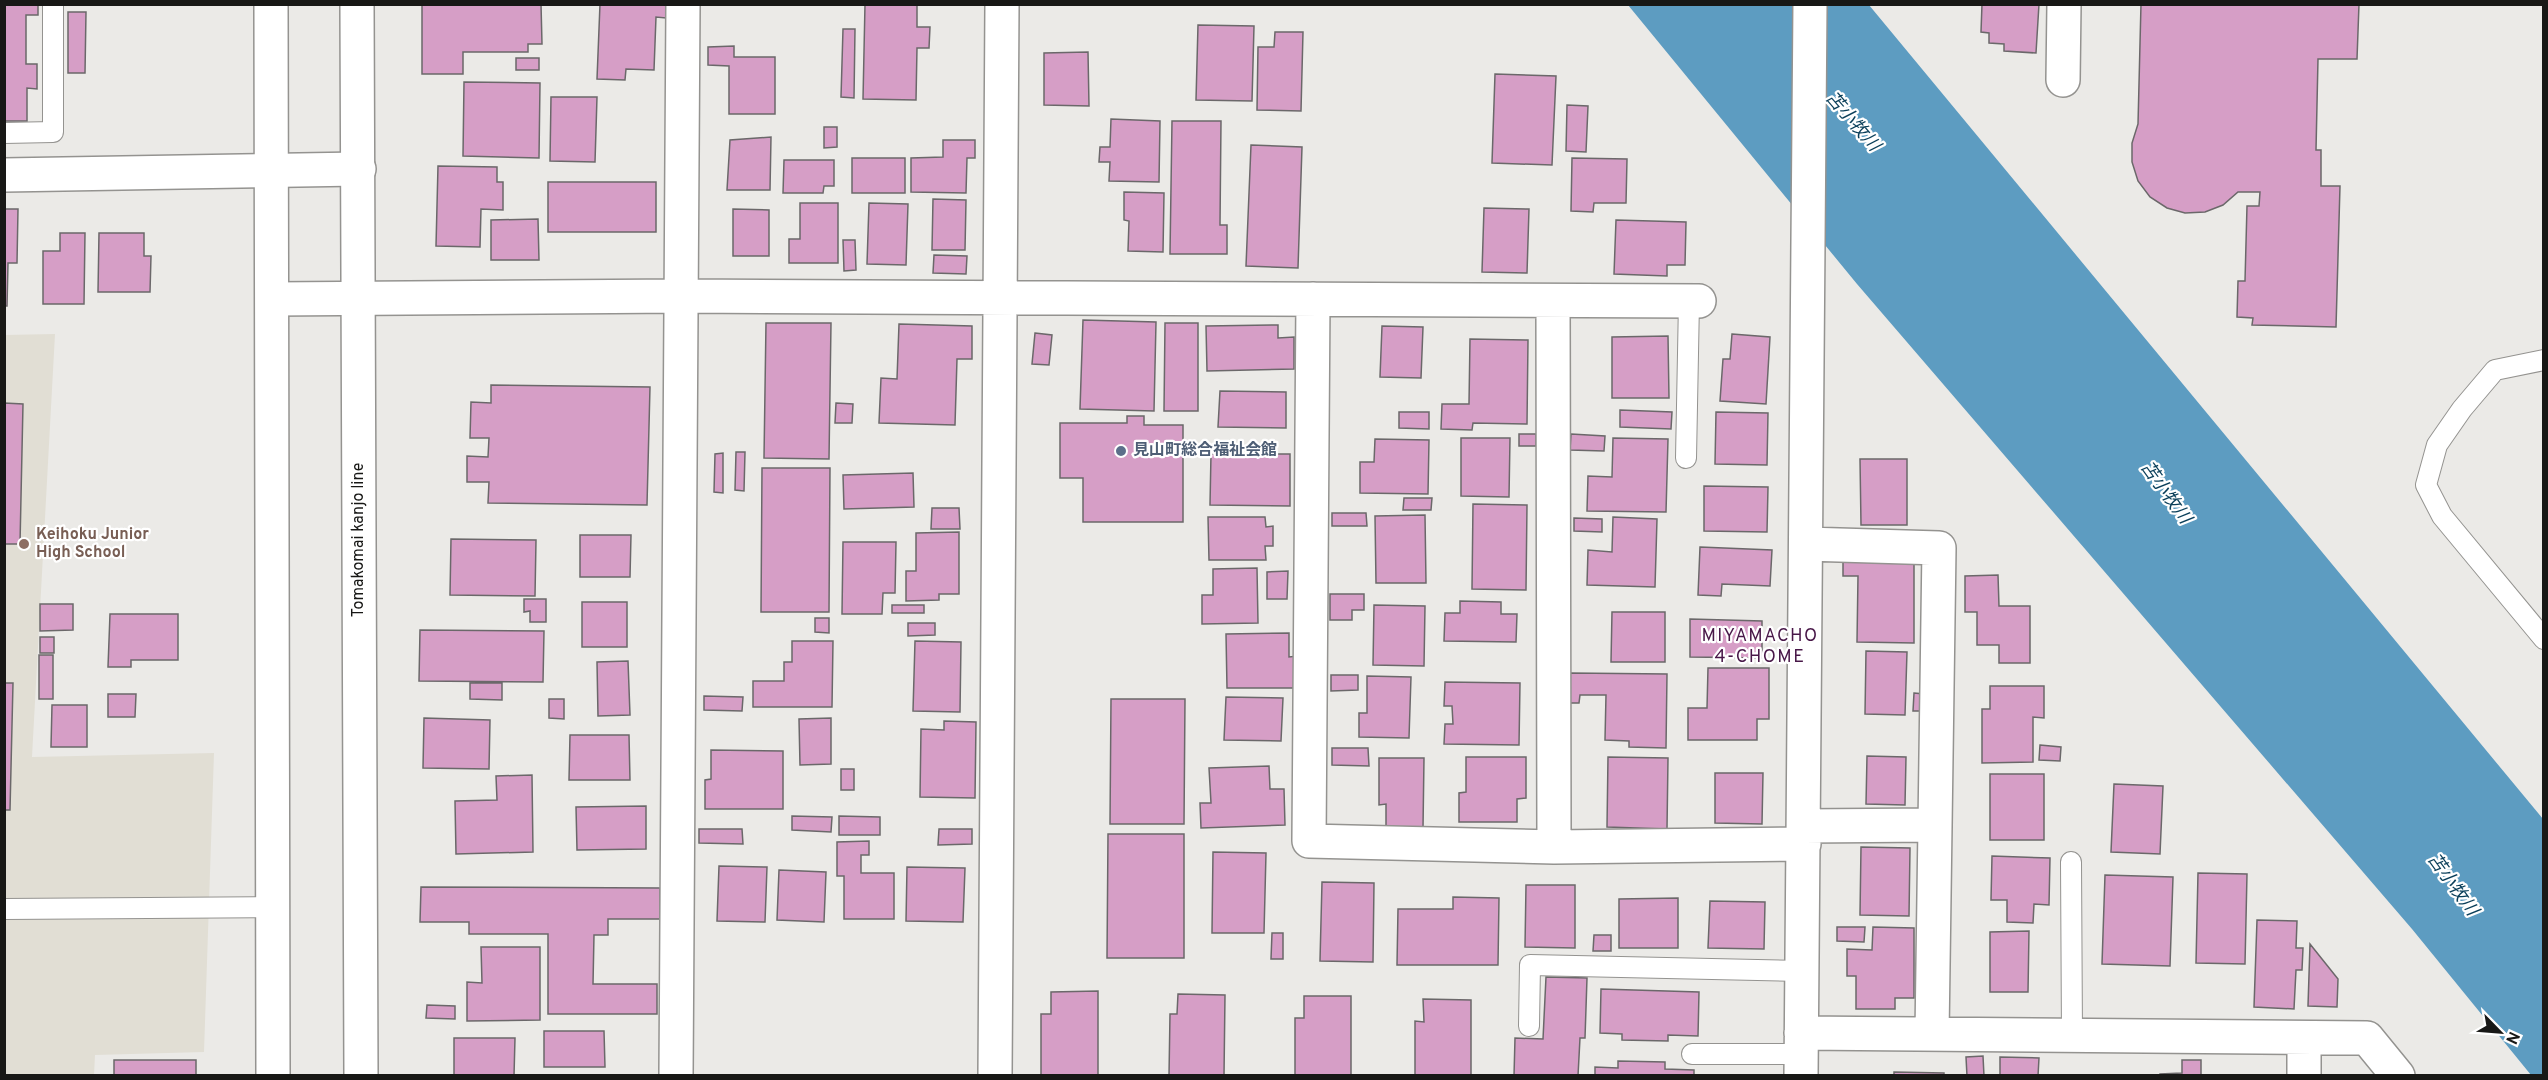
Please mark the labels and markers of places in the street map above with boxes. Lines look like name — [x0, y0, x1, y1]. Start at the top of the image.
place label: 見山町総合福祉会館 — [1133, 440, 1277, 461]
marker: 見山町総合福祉会館 — [1114, 444, 1128, 458]
place label: Keihoku Junior High School — [36, 525, 149, 563]
marker: Keihoku Junior High School — [17, 537, 31, 551]

